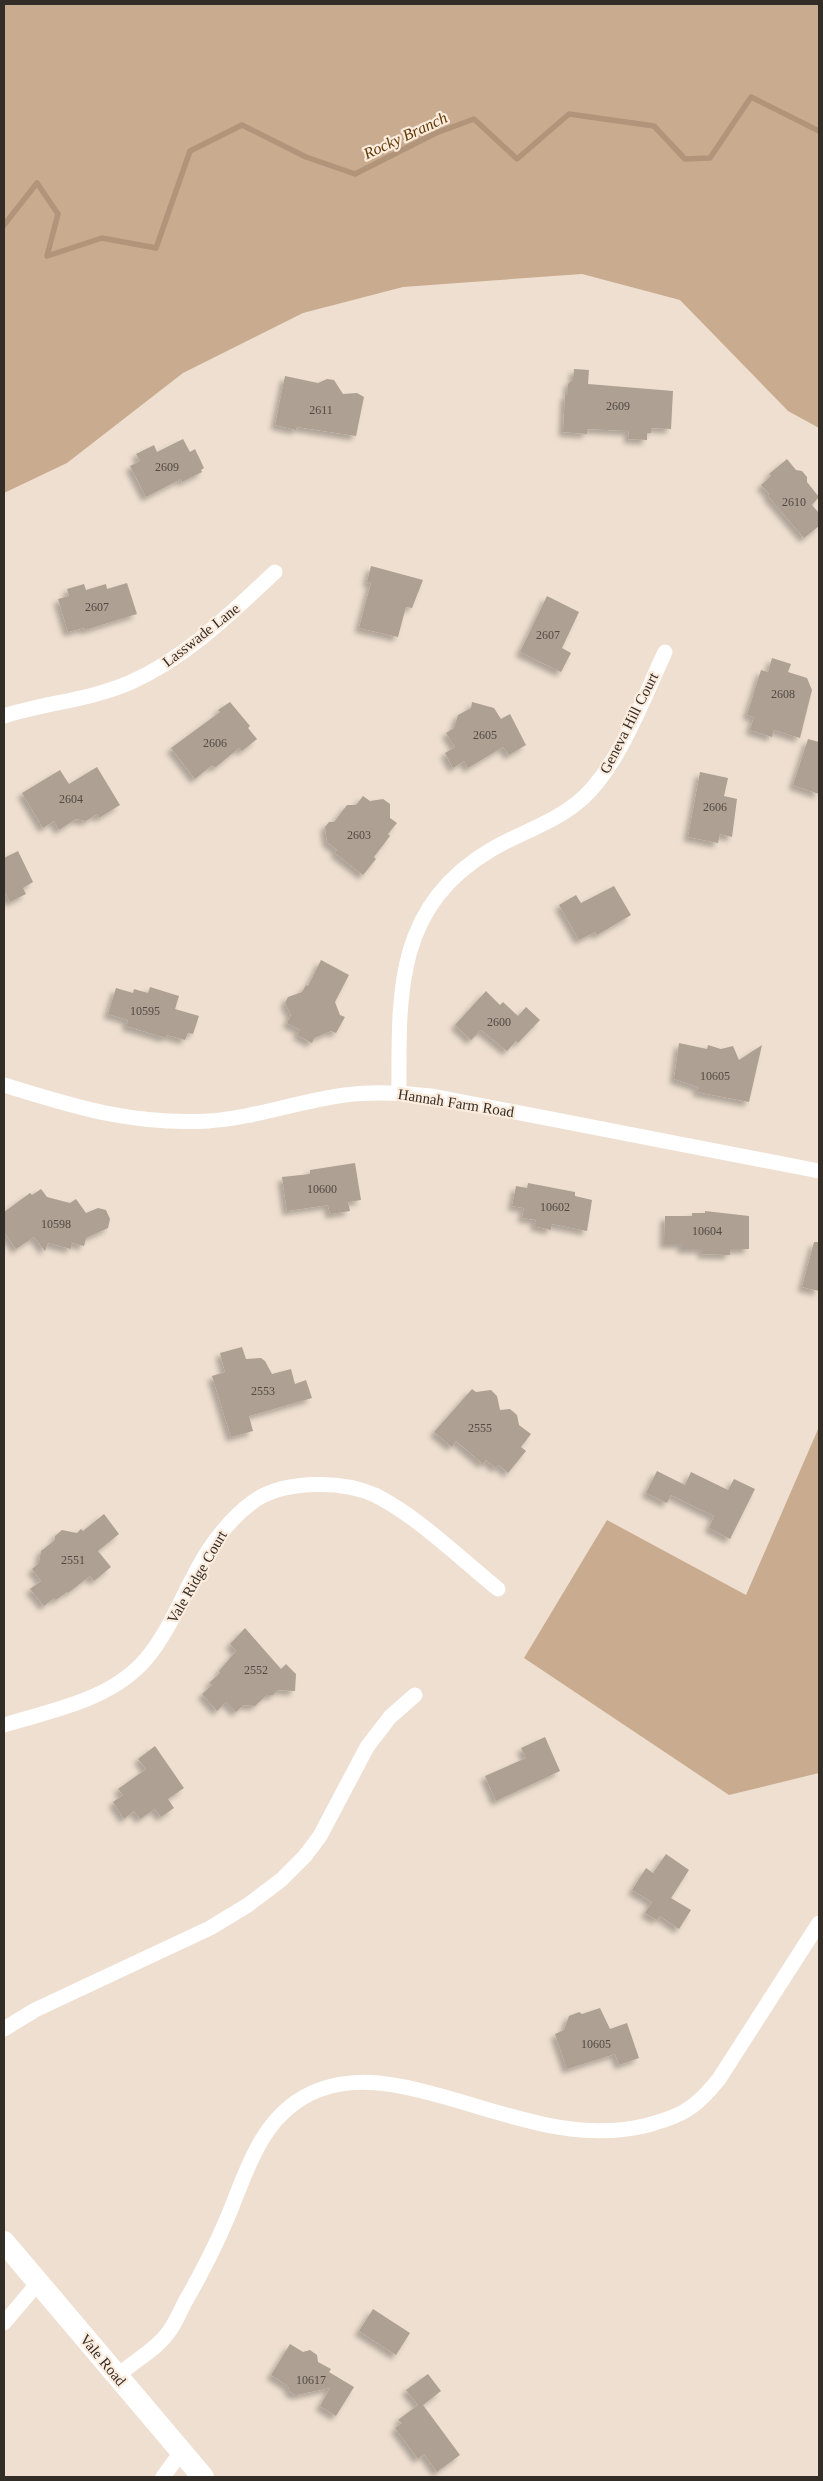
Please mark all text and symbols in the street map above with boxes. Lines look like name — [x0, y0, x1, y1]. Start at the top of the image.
water label: Rocky Branch — [360, 109, 450, 164]
house number: 2609 — [606, 399, 630, 413]
house number: 2611 — [309, 403, 333, 417]
house number: 2609 — [155, 460, 179, 474]
house number: 2610 — [782, 495, 806, 509]
house number: 2607 — [85, 600, 109, 614]
street label: Lasswade Lane — [159, 600, 243, 670]
house number: 2607 — [536, 628, 560, 642]
street label: Geneva Hill Court — [597, 669, 662, 776]
house number: 2608 — [771, 687, 795, 701]
house number: 2605 — [473, 728, 497, 742]
house number: 2606 — [203, 736, 227, 750]
house number: 2604 — [59, 792, 83, 806]
house number: 2606 — [703, 800, 727, 814]
house number: 2603 — [347, 828, 371, 842]
house number: 10595 — [130, 1004, 160, 1018]
house number: 2600 — [487, 1015, 511, 1029]
house number: 10605 — [700, 1069, 730, 1083]
street label: Hannah Farm Road — [397, 1086, 516, 1120]
house number: 10600 — [307, 1182, 337, 1196]
house number: 10602 — [540, 1200, 570, 1214]
house number: 10598 — [41, 1217, 71, 1231]
house number: 10604 — [692, 1224, 722, 1238]
house number: 2553 — [251, 1384, 275, 1398]
house number: 2555 — [468, 1421, 492, 1435]
street label: Vale Ridge Court — [164, 1527, 230, 1626]
house number: 2551 — [61, 1553, 85, 1567]
house number: 2552 — [244, 1663, 268, 1677]
house number: 10605 — [581, 2037, 611, 2051]
street label: Vale Road — [77, 2331, 129, 2389]
house number: 10617 — [296, 2373, 326, 2387]

